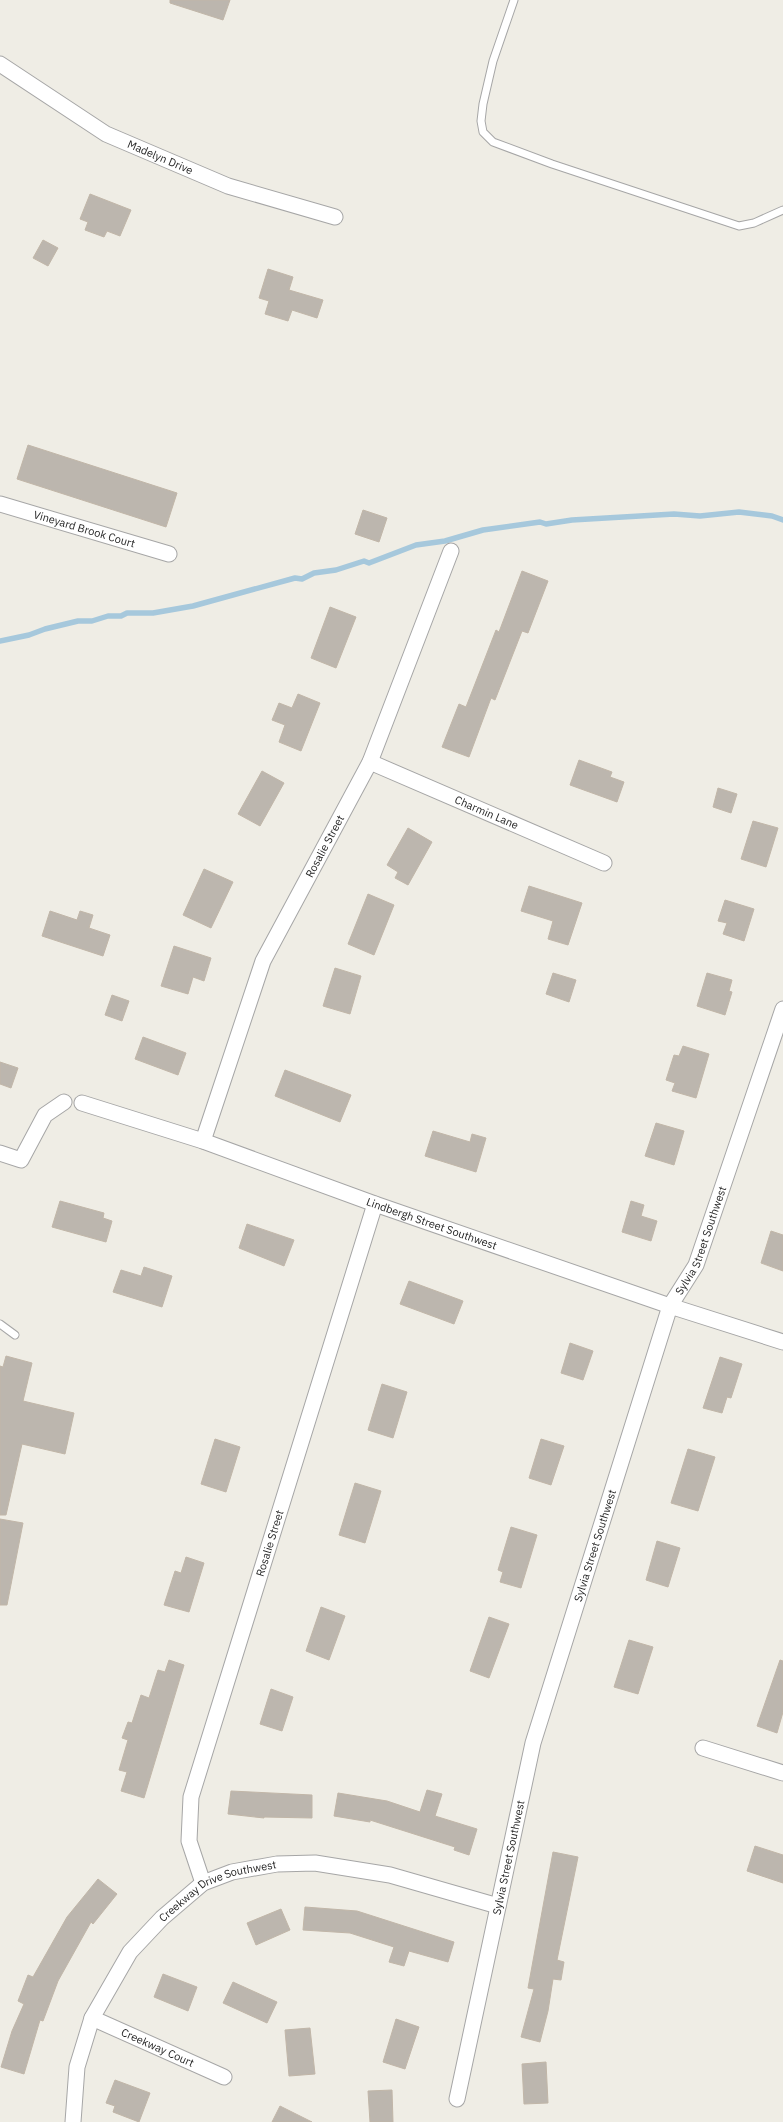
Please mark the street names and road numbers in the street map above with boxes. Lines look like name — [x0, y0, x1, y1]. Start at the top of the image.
street label: Madelyn Drive — [125, 137, 195, 177]
street label: Vineyard Brook Court — [32, 507, 137, 551]
street label: Charmin Lane — [453, 792, 521, 832]
street label: Rosalie Street — [302, 812, 347, 880]
street label: Sylvia Street Southwest — [672, 1184, 729, 1297]
street label: Lindbergh Street Southwest — [365, 1194, 499, 1253]
street label: Sylvia Street Southwest — [571, 1488, 619, 1603]
street label: Rosalie Street — [253, 1508, 287, 1578]
street label: Sylvia Street Southwest — [490, 1799, 528, 1916]
street label: Creekway Drive Southwest — [156, 1857, 277, 1925]
street label: Creekway Court — [119, 2025, 196, 2070]

